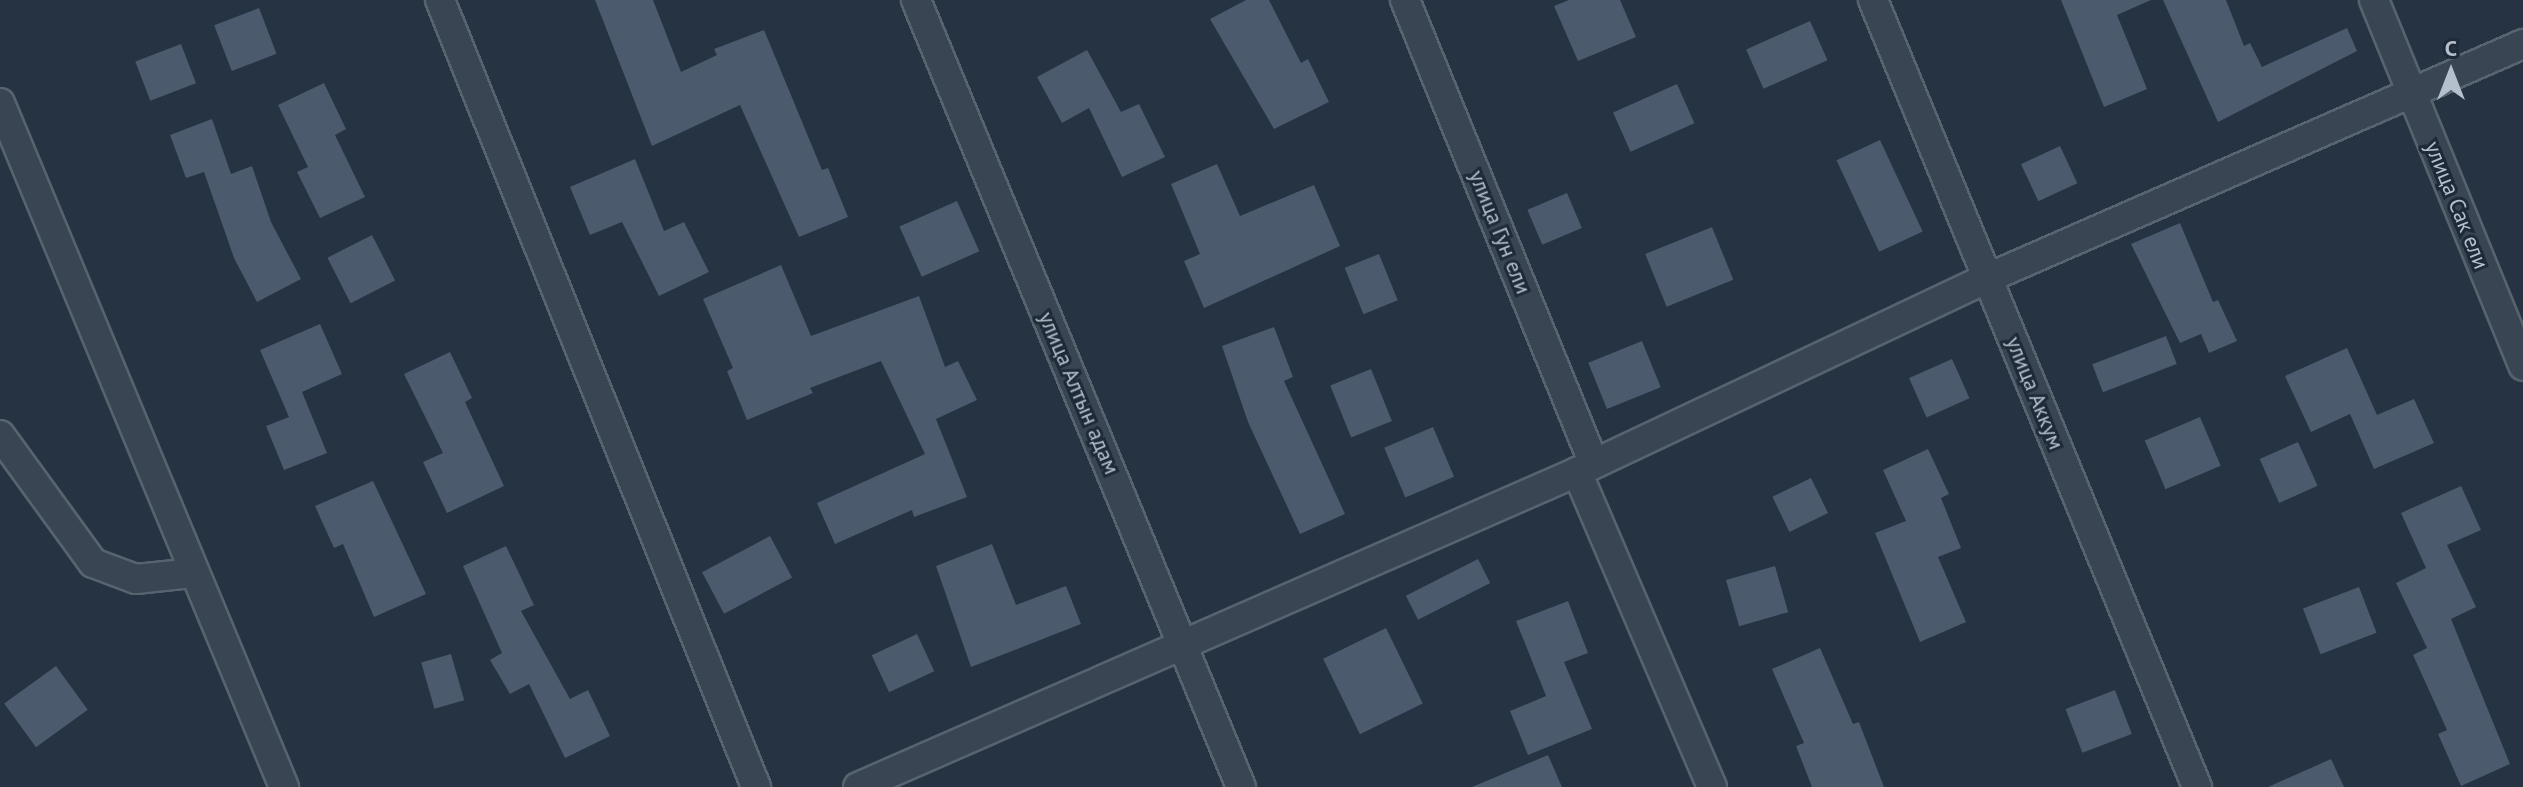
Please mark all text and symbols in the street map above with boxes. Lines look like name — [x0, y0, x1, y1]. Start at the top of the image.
north arrow — [2411, 32, 2491, 112]
text: С — [2445, 34, 2457, 62]
street label: улица Сак ели — [2419, 137, 2495, 273]
street label: улица Гун ели — [1463, 166, 1537, 298]
street label: улица Алтын адам — [1033, 307, 1125, 479]
street label: улица Аккум — [2000, 332, 2070, 454]

